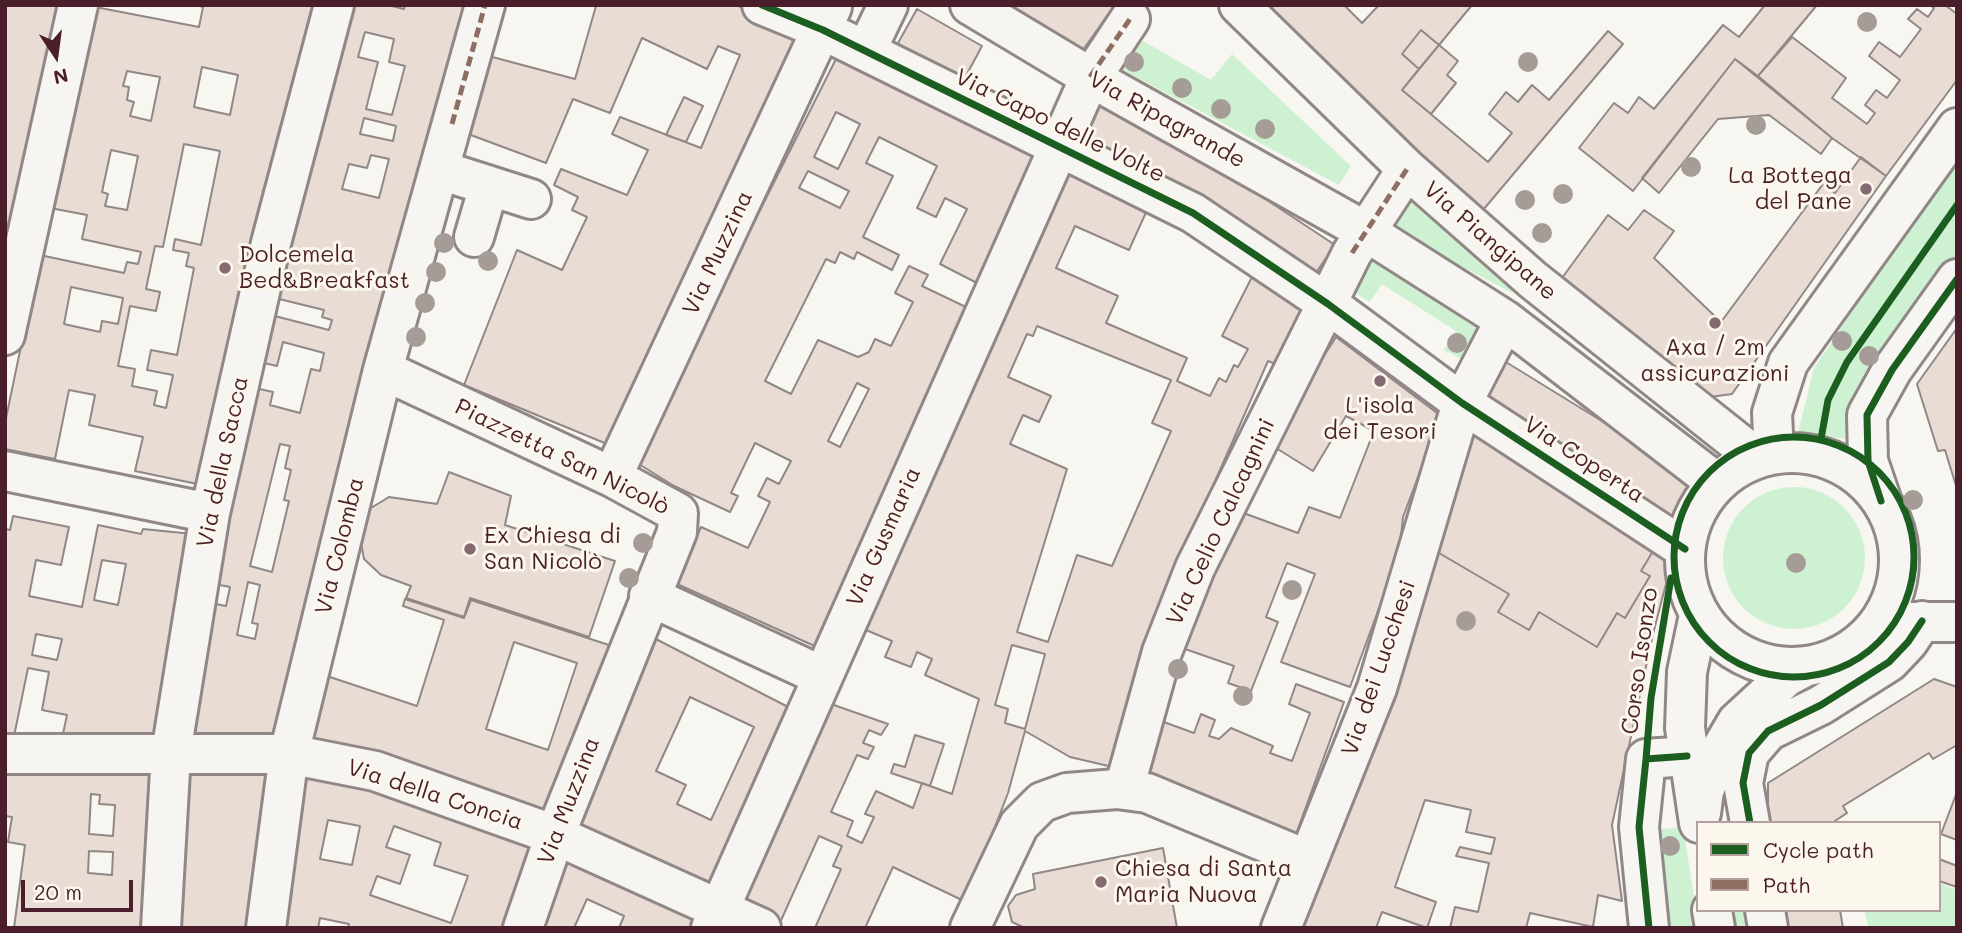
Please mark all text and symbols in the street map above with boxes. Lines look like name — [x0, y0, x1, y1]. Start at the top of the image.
north arrow — [21, 21, 91, 91]
text: N — [51, 63, 71, 91]
street label: Via Capo delle Volte — [951, 63, 1169, 189]
street label: Via Ripagrande — [1084, 66, 1250, 174]
place label: La Bottega del Pane — [1728, 162, 1852, 216]
street label: Via Piangipane — [1418, 176, 1562, 306]
marker: La Bottega del Pane — [1858, 181, 1874, 197]
street label: Via Muzzina — [677, 186, 759, 320]
place label: Dolcemela Bed&Breakfast — [239, 241, 410, 295]
marker: Dolcemela Bed&Breakfast — [217, 260, 233, 276]
marker: Axa / 2m assicurazioni — [1707, 315, 1723, 331]
place label: Axa / 2m assicurazioni — [1641, 334, 1789, 388]
marker: L'isola dei Tesori — [1372, 373, 1388, 389]
street label: Via della Sacca — [191, 374, 255, 550]
place label: L'isola dei Tesori — [1323, 392, 1437, 446]
street label: Piazzetta San Nicolò — [450, 393, 674, 521]
street label: Via Coperta — [1519, 411, 1649, 509]
street label: Via Celio Calcagnini — [1161, 414, 1281, 630]
street label: Via Gusmaria — [841, 463, 927, 611]
street label: Via Colomba — [310, 475, 370, 617]
place label: Ex Chiesa di San Nicolò — [484, 522, 621, 576]
marker: Ex Chiesa di San Nicolò — [462, 541, 478, 557]
street label: Via dei Lucchesi — [1336, 577, 1422, 759]
street label: Corso Isonzo — [1616, 586, 1664, 736]
street label: Via Muzzina — [532, 733, 606, 869]
street label: Via della Concia — [344, 754, 526, 836]
legend — [1696, 821, 1941, 912]
text: Cycle path — [1763, 836, 1873, 863]
place label: Chiesa di Santa Maria Nuova — [1115, 855, 1292, 909]
scale bar — [24, 866, 136, 910]
text: Path — [1763, 871, 1810, 898]
marker: Chiesa di Santa Maria Nuova — [1093, 874, 1109, 890]
text: 20 m — [34, 878, 82, 905]

